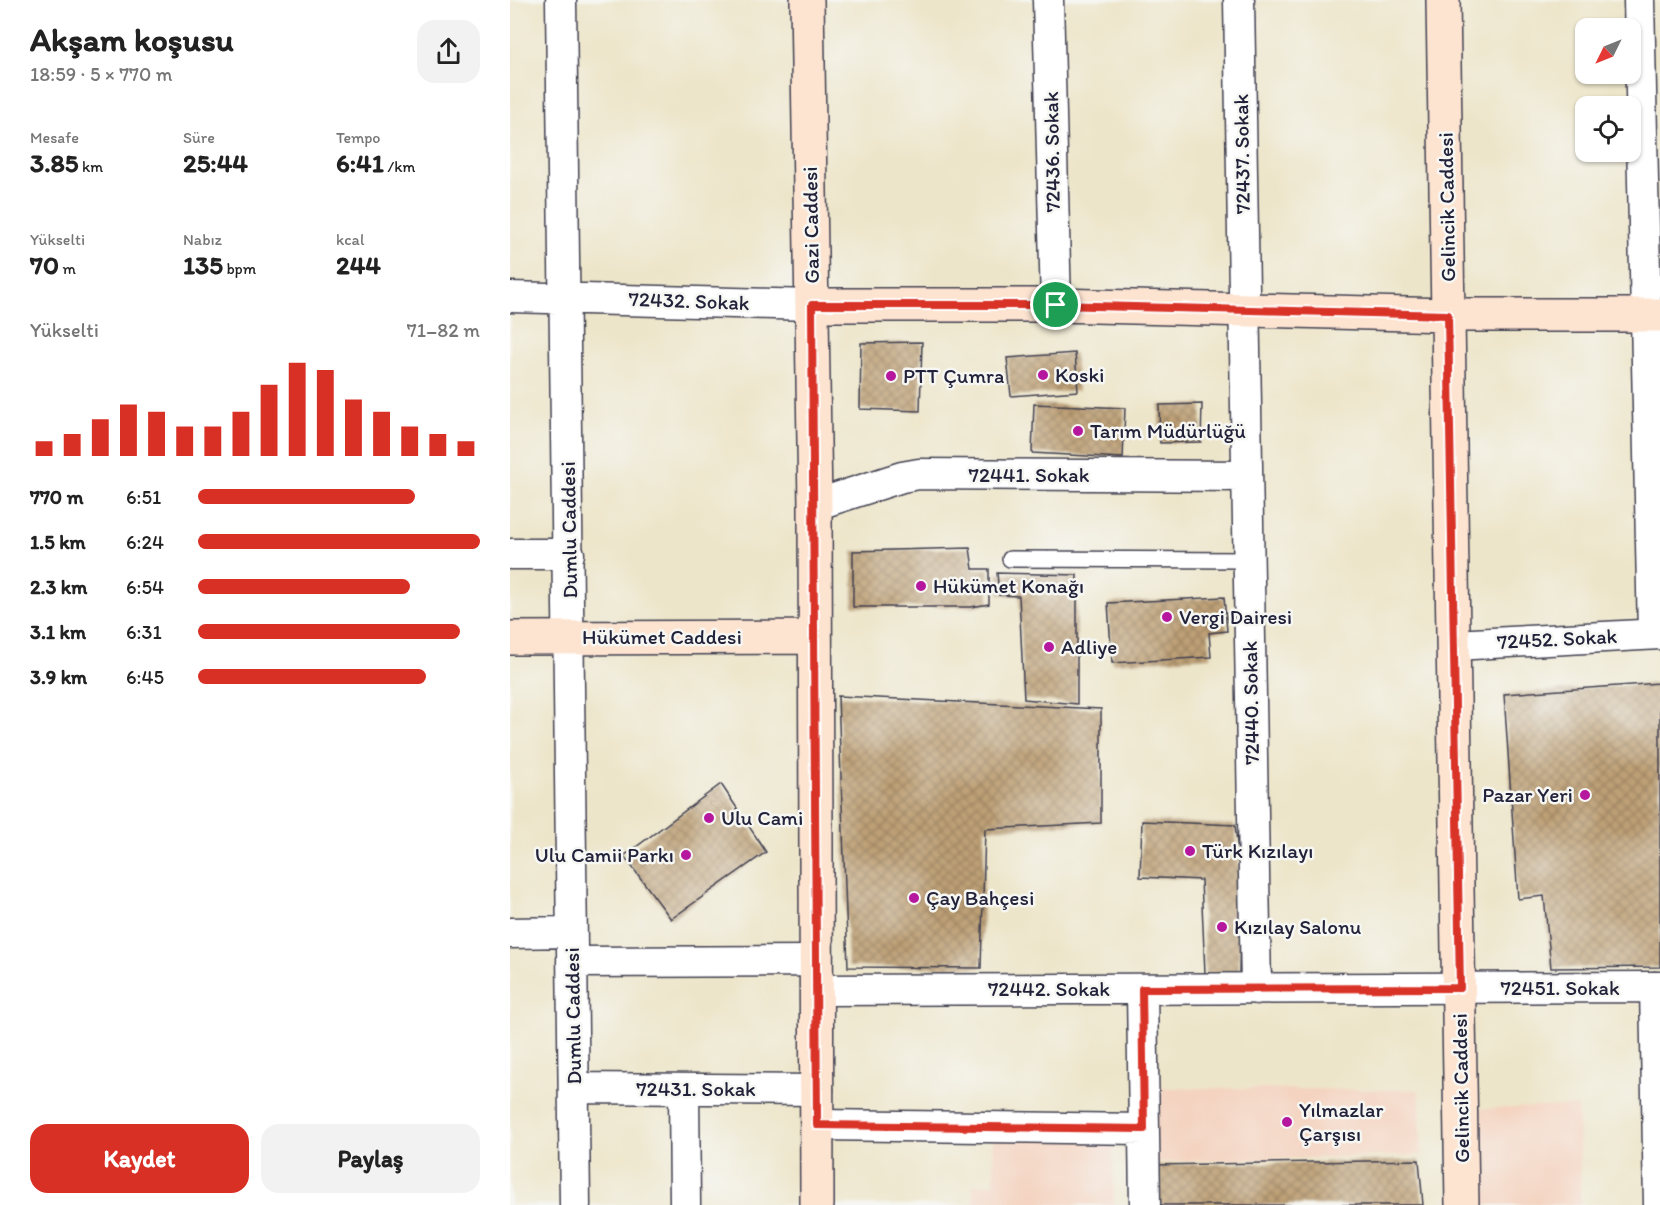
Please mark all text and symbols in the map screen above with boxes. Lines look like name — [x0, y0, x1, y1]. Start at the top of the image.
north arrow — [1575, 18, 1641, 84]
map controls — [1575, 18, 1641, 162]
text: Akşam koşusu — [30, 20, 234, 59]
button: share — [417, 20, 480, 83]
text: 18:59 · 5 × 770 m — [30, 62, 173, 86]
street label: 72436. Sokak — [1038, 91, 1065, 213]
street label: 72437. Sokak — [1228, 93, 1255, 214]
button: locate — [1575, 96, 1641, 162]
text: Mesafe — [30, 128, 79, 147]
text: Süre — [183, 128, 215, 147]
text: Tempo — [336, 128, 381, 147]
street label: Gelincik Caddesi — [1433, 132, 1460, 282]
text: 3.85 — [30, 147, 78, 179]
text: 25:44 — [183, 147, 248, 179]
text: 6:41 — [336, 147, 384, 179]
text: km — [78, 157, 103, 176]
text: /km — [384, 157, 415, 176]
street label: Gazi Caddesi — [797, 166, 824, 284]
text: Yükselti — [30, 230, 85, 249]
text: Nabız — [183, 230, 222, 249]
text: kcal — [336, 230, 364, 249]
text: 70 — [30, 249, 59, 281]
text: 135 — [183, 249, 223, 281]
text: 244 — [336, 249, 381, 281]
text: m — [59, 259, 76, 278]
text: bpm — [223, 259, 256, 278]
pin — [1030, 279, 1081, 330]
street label: 72432. Sokak — [628, 286, 750, 315]
icon: arrive — [1039, 288, 1072, 321]
text: Yükselti — [30, 318, 99, 342]
text: 71–82 m — [407, 318, 480, 342]
place label: Koski — [1055, 362, 1104, 387]
place label: PTT Çumra — [903, 363, 1004, 388]
marker: Koski — [1036, 368, 1050, 382]
marker: PTT Çumra — [884, 369, 898, 383]
place label: Tarım Müdürlüğü — [1090, 418, 1246, 443]
marker: Tarım Müdürlüğü — [1071, 424, 1085, 438]
street label: Dumlu Caddesi — [555, 461, 582, 599]
street label: 72441. Sokak — [969, 462, 1090, 487]
text: 770 m — [30, 485, 83, 509]
text: 6:51 — [126, 485, 161, 509]
text: 1.5 km — [30, 530, 86, 554]
text: 6:24 — [126, 530, 164, 554]
place label: Hükümet Konağı — [933, 573, 1084, 598]
text: 2.3 km — [30, 575, 87, 599]
text: 6:54 — [126, 575, 164, 599]
marker: Hükümet Konağı — [914, 579, 928, 593]
place label: Vergi Dairesi — [1179, 604, 1292, 629]
marker: Vergi Dairesi — [1160, 610, 1174, 624]
text: 3.1 km — [30, 620, 86, 644]
text: 6:31 — [126, 620, 162, 644]
street label: 72452. Sokak — [1496, 623, 1618, 654]
street label: Hükümet Caddesi — [582, 624, 742, 649]
place label: Adliye — [1061, 634, 1117, 659]
marker: Adliye — [1042, 640, 1056, 654]
street label: 72440. Sokak — [1237, 641, 1264, 765]
text: 3.9 km — [30, 665, 87, 689]
text: 6:45 — [126, 665, 164, 689]
place label: Pazar Yeri — [1482, 782, 1573, 807]
marker: Pazar Yeri — [1578, 788, 1592, 802]
place label: Ulu Cami — [721, 805, 803, 830]
marker: Ulu Cami — [702, 811, 716, 825]
place label: Türk Kızılayı — [1202, 838, 1313, 863]
place label: Ulu Camii Parkı — [535, 842, 674, 867]
marker: Türk Kızılayı — [1183, 844, 1197, 858]
marker: Ulu Camii Parkı — [679, 848, 693, 862]
place label: Çay Bahçesi — [926, 885, 1034, 910]
marker: Çay Bahçesi — [907, 891, 921, 905]
place label: Kızılay Salonu — [1234, 914, 1362, 939]
marker: Kızılay Salonu — [1215, 920, 1229, 934]
street label: Dumlu Caddesi — [559, 947, 586, 1085]
street label: 72451. Sokak — [1500, 975, 1620, 1000]
street label: 72442. Sokak — [988, 976, 1110, 1001]
street label: Gelincik Caddesi — [1447, 1013, 1474, 1163]
street label: 72431. Sokak — [636, 1076, 756, 1101]
place label: Yılmazlar Çarşısı — [1299, 1097, 1383, 1146]
marker: Yılmazlar Çarşısı — [1280, 1115, 1294, 1129]
button: Kaydet — [30, 1124, 249, 1193]
button: Paylaş — [261, 1124, 480, 1193]

